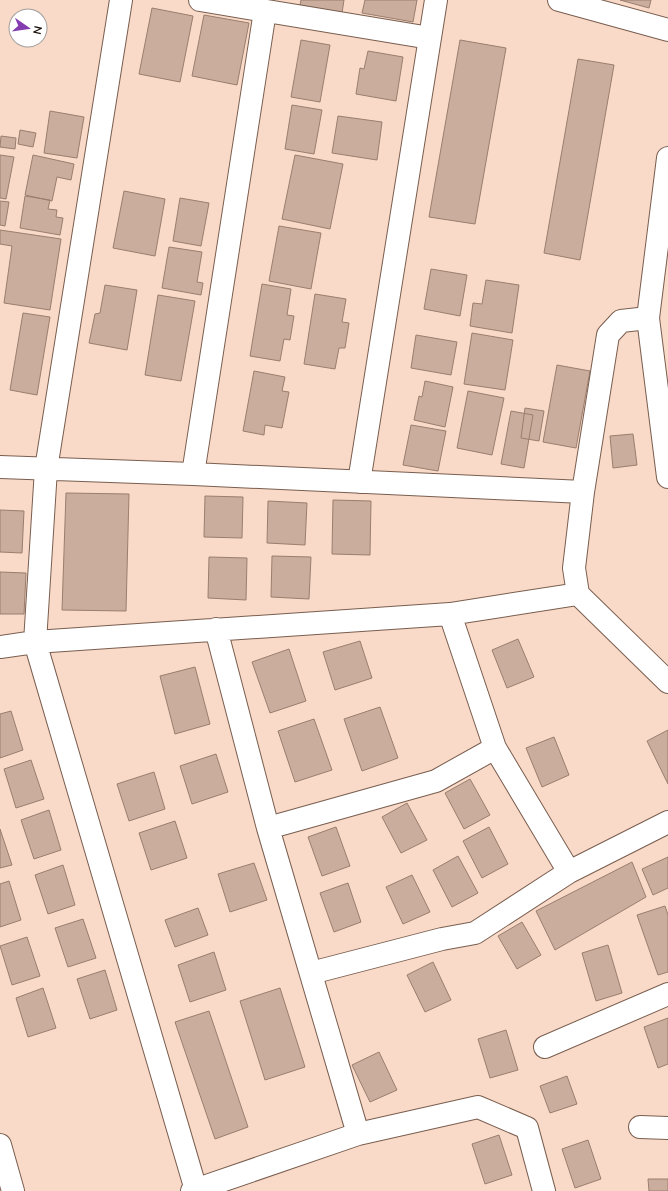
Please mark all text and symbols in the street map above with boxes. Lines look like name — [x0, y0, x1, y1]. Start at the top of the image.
north arrow — [8, 8, 48, 48]
text: N — [30, 25, 45, 36]

